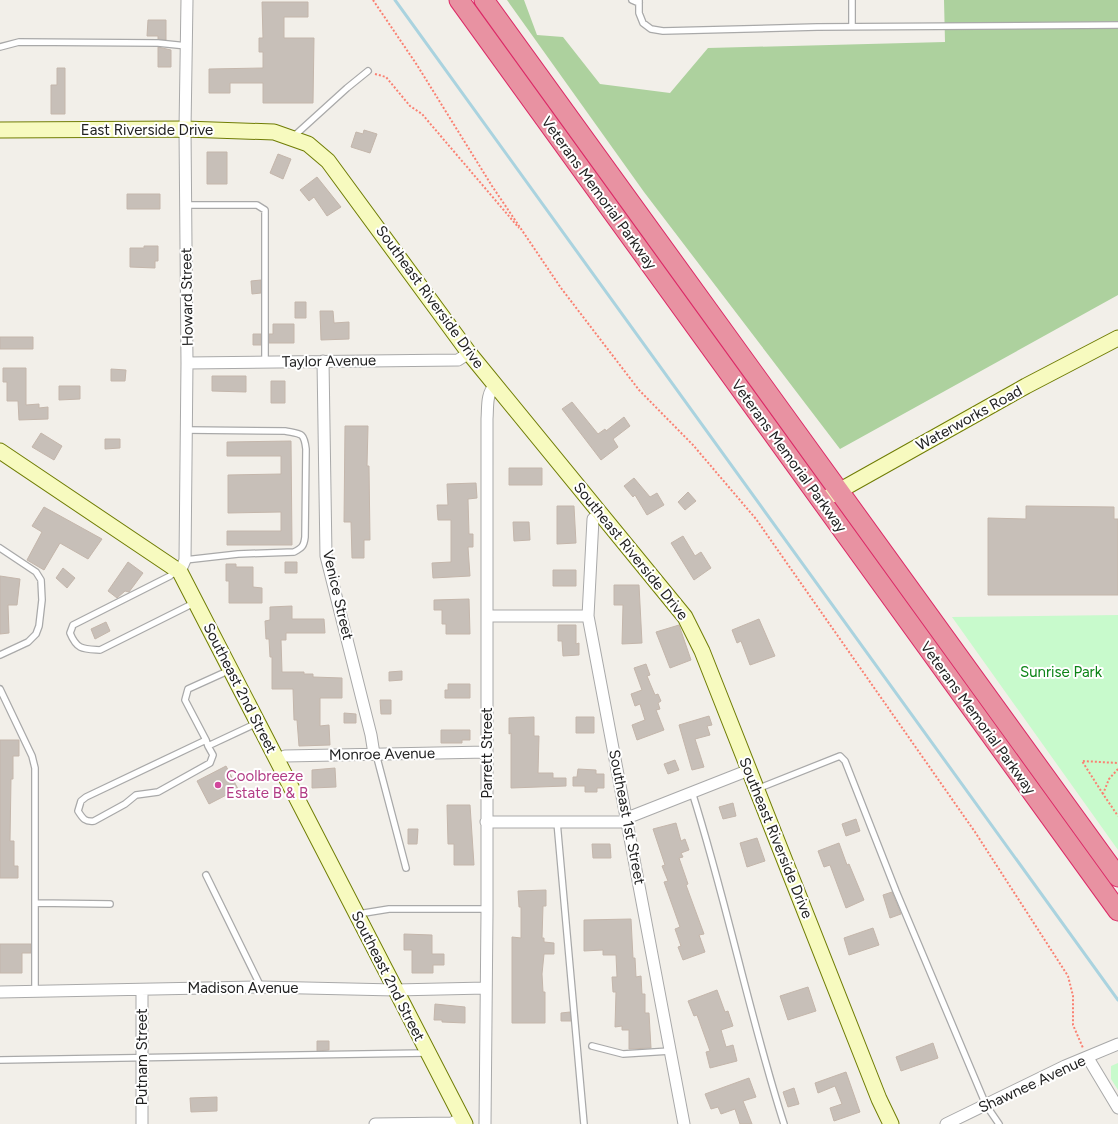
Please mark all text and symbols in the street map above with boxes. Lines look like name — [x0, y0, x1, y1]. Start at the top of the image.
street label: Veterans Memorial Parkway — [537, 113, 661, 273]
street label: East Riverside Drive — [81, 121, 213, 139]
street label: Southeast Riverside Drive — [372, 222, 488, 372]
street label: Howard Street — [177, 247, 197, 346]
street label: Taylor Avenue — [282, 351, 376, 371]
street label: Veterans Memorial Parkway — [727, 376, 851, 536]
street label: Waterworks Road — [913, 381, 1025, 455]
street label: Southeast Riverside Drive — [570, 478, 692, 624]
street label: Venice Street — [319, 548, 357, 642]
street label: Southeast 2nd Street — [199, 620, 281, 756]
street label: Veterans Memorial Parkway — [916, 638, 1040, 798]
park label: Sunrise Park — [1020, 663, 1103, 681]
street label: Parrett Street — [478, 707, 496, 799]
street label: Monroe Avenue — [329, 744, 435, 764]
street label: Southeast 1st Street — [605, 748, 649, 886]
street label: Southeast Riverside Drive — [735, 755, 817, 921]
place label: Coolbreeze Estate B & B — [226, 767, 308, 802]
marker: Coolbreeze Estate B & B — [213, 780, 223, 790]
street label: Southeast 2nd Street — [347, 908, 429, 1044]
street label: Madison Avenue — [187, 979, 299, 997]
street label: Putnam Street — [133, 1008, 151, 1106]
street label: Shawnee Avenue — [976, 1051, 1088, 1117]

